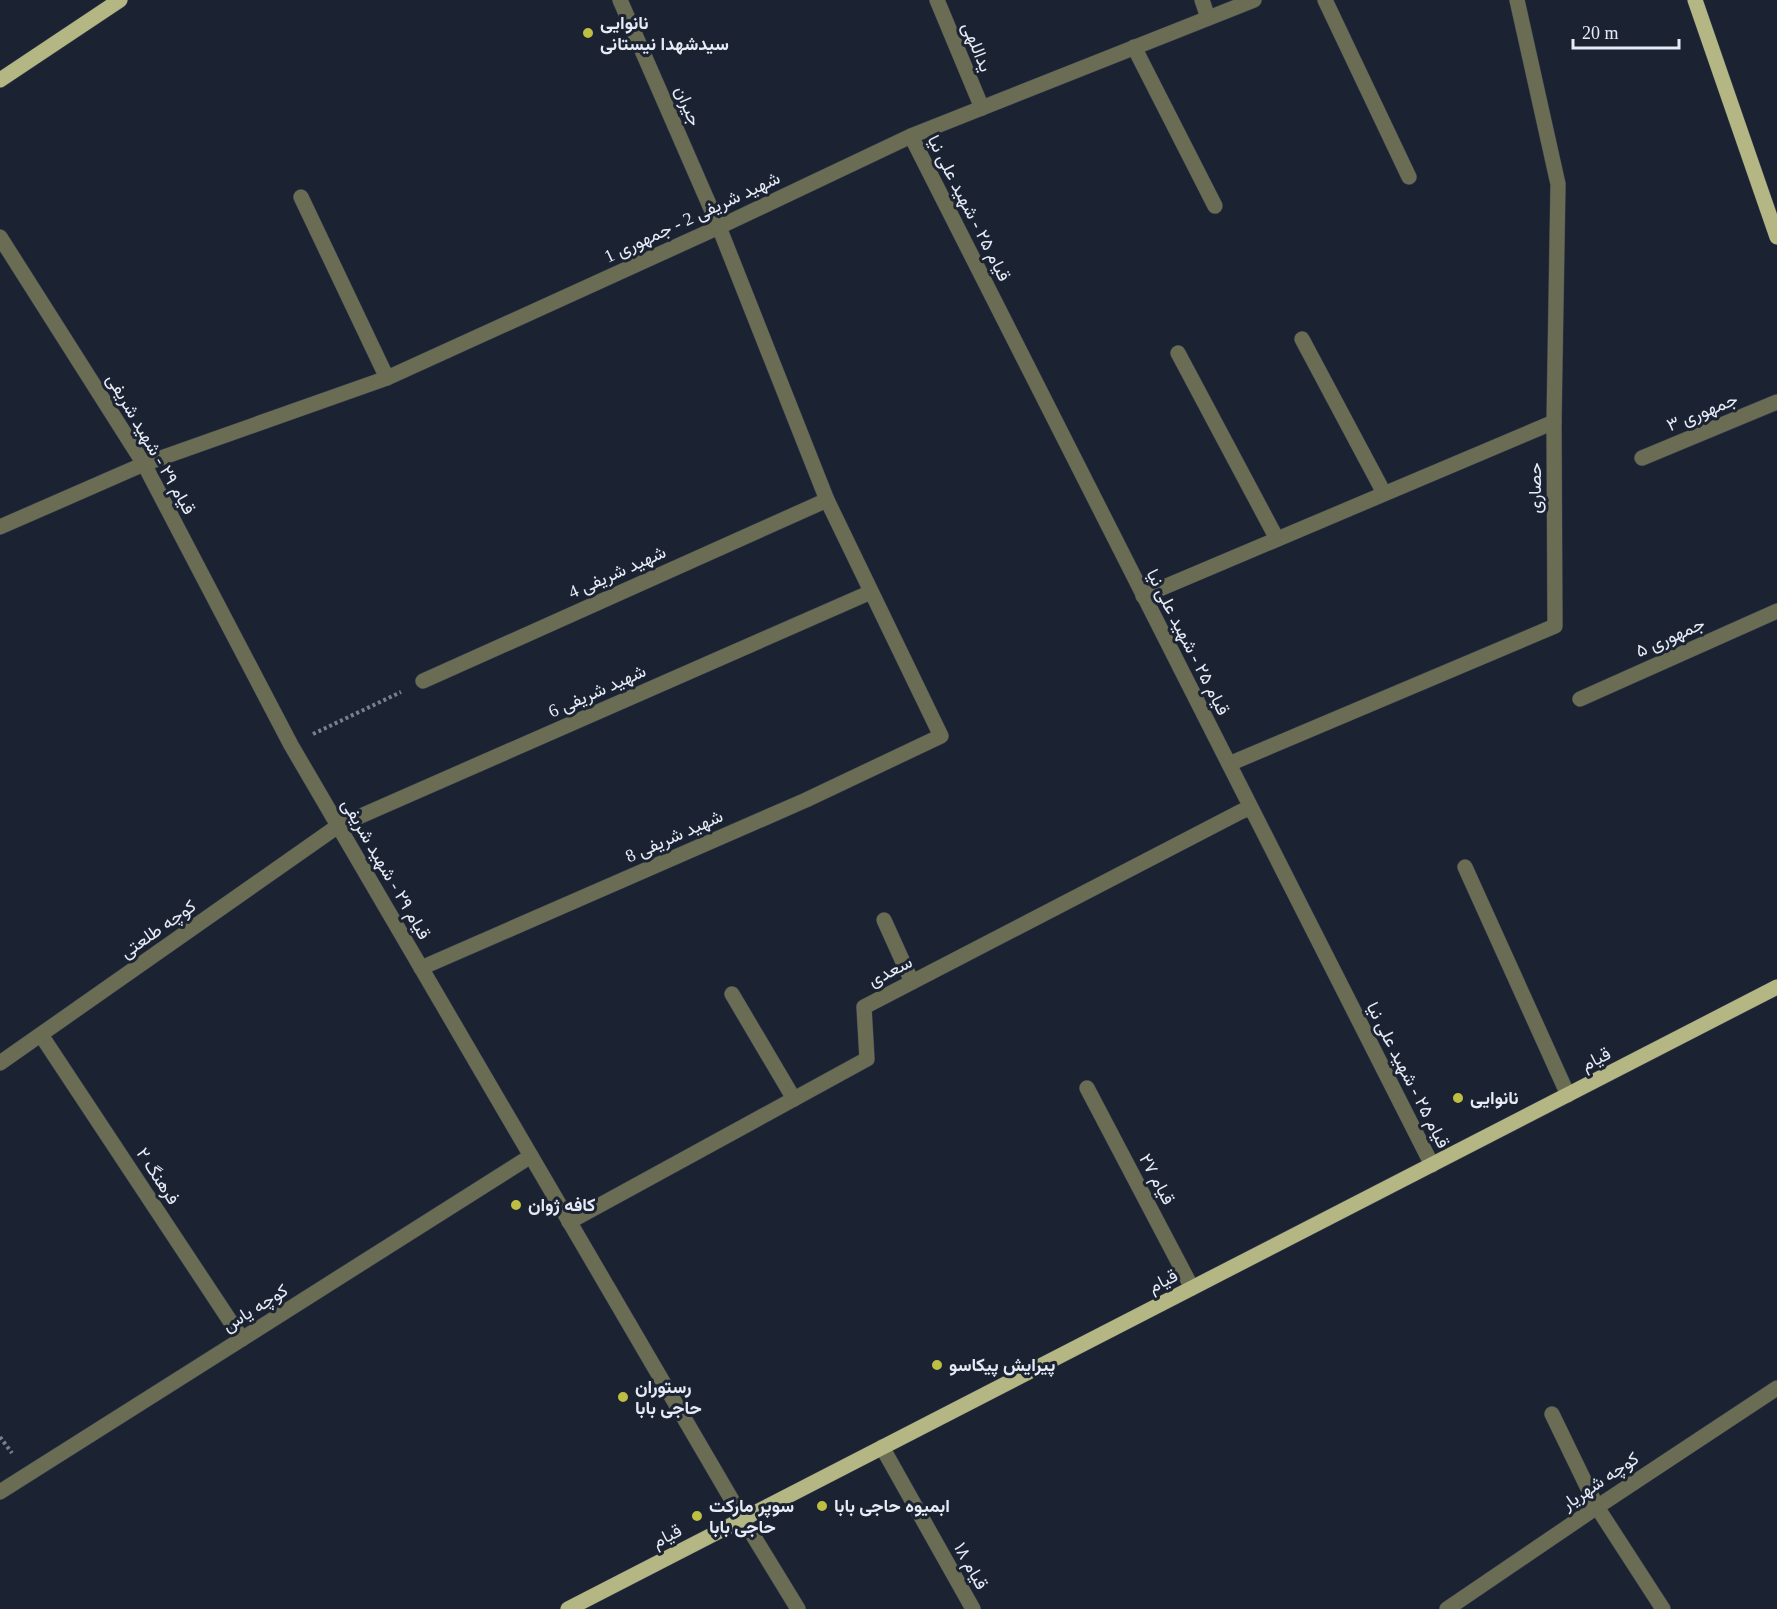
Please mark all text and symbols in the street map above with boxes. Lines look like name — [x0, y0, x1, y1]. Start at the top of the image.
scale bar — [1573, 12, 1680, 50]
place label: نانوایی سیدشهدا نیستانی — [600, 13, 729, 55]
street label: یداللهی — [957, 19, 996, 75]
text: 20 m — [1582, 23, 1619, 43]
marker: نانوایی سیدشهدا نیستانی — [581, 26, 595, 40]
street label: جیران — [670, 83, 705, 129]
street label: قیام ۲۵ - شهید علی نیا — [922, 132, 1014, 285]
street label: شهید شریفی 2 - جمهوری 1 — [601, 167, 783, 267]
street label: قیام ۲۹ - شهید شریفی — [101, 370, 199, 519]
street label: جمهوری ۳ — [1664, 389, 1741, 436]
street label: حصاری — [1525, 462, 1546, 514]
street label: شهید شریفی 4 — [565, 542, 669, 603]
street label: قیام ۲۵ - شهید علی نیا — [1141, 566, 1233, 719]
street label: جمهوری ۵ — [1632, 613, 1708, 662]
street label: شهید شریفی 6 — [545, 661, 649, 722]
street label: قیام ۲۹ - شهید شریفی — [336, 795, 434, 944]
street label: شهید شریفی 8 — [622, 806, 726, 867]
street label: کوچه طلعتی — [116, 896, 201, 964]
street label: سعدی — [865, 951, 916, 991]
street label: قیام ۲۵ - شهید علی نیا — [1361, 999, 1453, 1152]
street label: قیام — [1578, 1043, 1615, 1077]
place label: نانوایی — [1470, 1088, 1518, 1109]
marker: نانوایی — [1451, 1091, 1465, 1105]
street label: فرهنگ ۲ — [132, 1144, 184, 1209]
street label: قیام ۲۷ — [1134, 1150, 1179, 1209]
place label: کافه ژوان — [528, 1195, 595, 1216]
marker: کافه ژوان — [509, 1198, 523, 1212]
street label: قیام — [1145, 1265, 1182, 1299]
street label: کوچه یاس — [219, 1280, 293, 1338]
place label: پیرایش پیکاسو — [949, 1355, 1055, 1377]
marker: پیرایش پیکاسو — [930, 1358, 944, 1372]
place label: رستوران حاجی بابا — [635, 1377, 702, 1419]
marker: رستوران حاجی بابا — [616, 1390, 630, 1404]
street label: کوچه شهریار — [1557, 1448, 1643, 1516]
place label: سوپر مارکت حاجی بابا — [709, 1496, 794, 1538]
place label: ابمیوه حاجی بابا — [834, 1496, 950, 1517]
marker: ابمیوه حاجی بابا — [815, 1499, 829, 1513]
marker: سوپر مارکت حاجی بابا — [690, 1509, 704, 1523]
street label: قیام — [649, 1520, 686, 1554]
street label: قیام ۱۸ — [948, 1539, 992, 1594]

